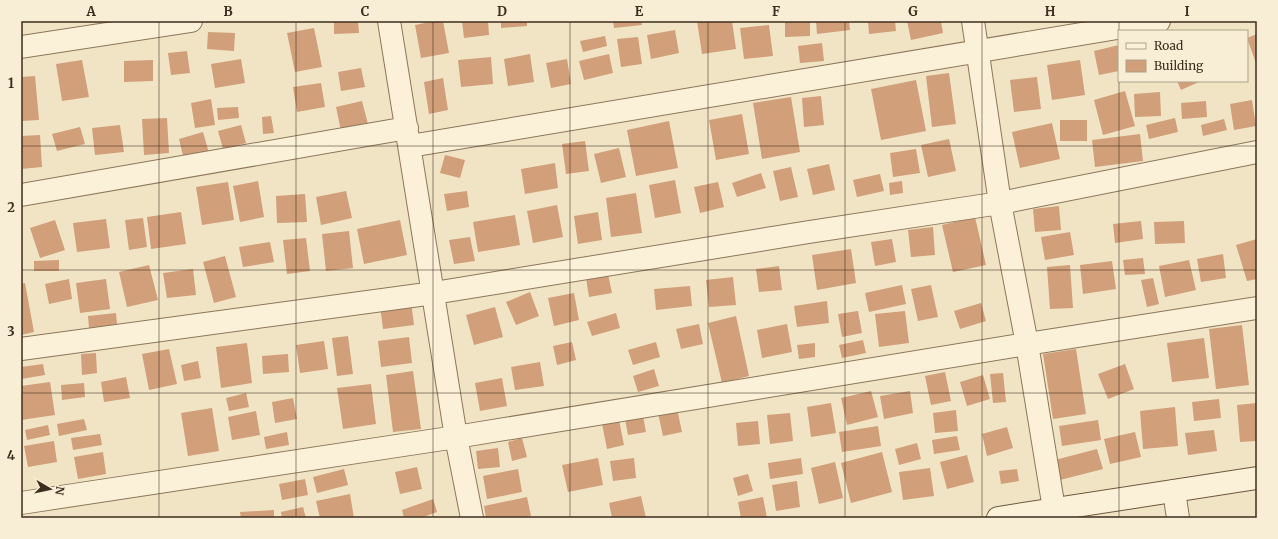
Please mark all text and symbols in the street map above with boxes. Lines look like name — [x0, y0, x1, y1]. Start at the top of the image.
text: A — [85, 3, 96, 20]
text: B — [223, 3, 233, 20]
text: C — [361, 3, 370, 20]
text: D — [497, 3, 507, 20]
text: E — [635, 3, 644, 20]
text: F — [772, 3, 780, 20]
text: G — [908, 3, 918, 20]
text: H — [1045, 3, 1056, 20]
text: I — [1184, 3, 1190, 20]
legend — [1118, 30, 1248, 82]
text: Road — [1154, 38, 1183, 53]
text: Building — [1154, 58, 1204, 73]
text: 1 — [8, 75, 14, 92]
text: 2 — [7, 199, 15, 216]
text: 3 — [7, 323, 15, 340]
text: 4 — [7, 447, 16, 464]
north arrow — [30, 469, 70, 509]
text: N — [52, 485, 67, 496]

